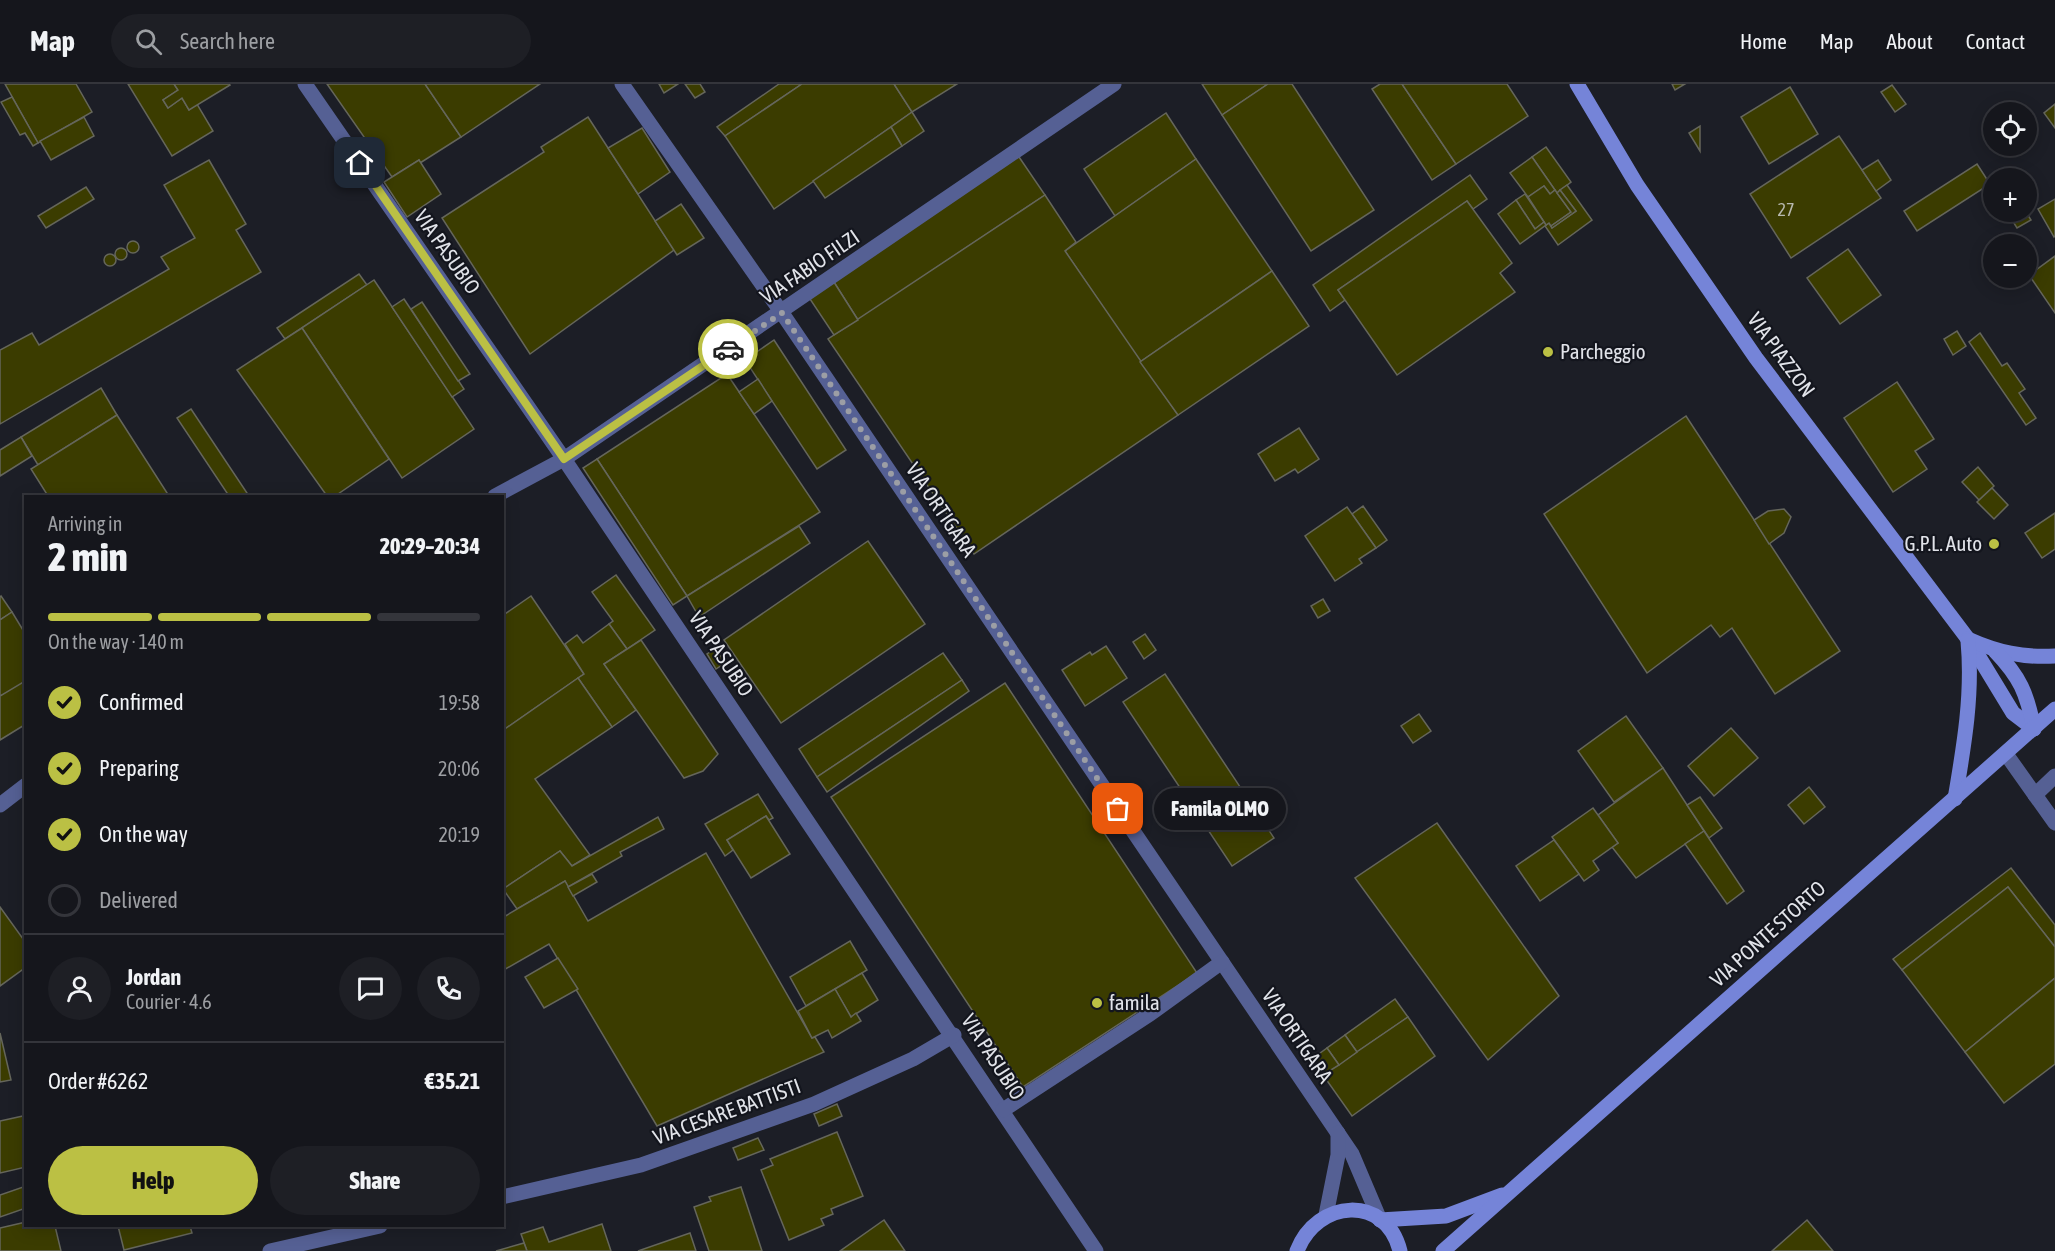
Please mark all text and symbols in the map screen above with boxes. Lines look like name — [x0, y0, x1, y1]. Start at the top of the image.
search box — [111, 14, 531, 68]
text: Map — [30, 25, 75, 57]
icon: search — [132, 25, 165, 58]
text: Search here — [180, 28, 275, 54]
text: Home — [1740, 29, 1787, 53]
text: Map — [1820, 29, 1854, 53]
text: About — [1887, 29, 1933, 53]
text: Contact — [1966, 29, 2025, 53]
map controls — [1983, 102, 2037, 288]
button: locate — [1983, 102, 2037, 156]
pin — [334, 137, 385, 188]
icon: home — [343, 146, 376, 179]
button: + — [1983, 168, 2037, 222]
house number: 27 — [1778, 199, 1794, 220]
street label: VIA PASUBIO — [410, 205, 486, 298]
street label: VIA FABIO FILZI — [755, 224, 864, 308]
button: − — [1983, 234, 2037, 288]
street label: VIA PIAZZON — [1743, 308, 1820, 401]
courier — [698, 319, 758, 379]
icon: car — [712, 333, 745, 366]
place label: Parcheggio — [1560, 339, 1646, 363]
marker: Parcheggio — [1541, 345, 1555, 359]
street label: VIA ORTIGARA — [902, 458, 982, 562]
text: Arriving in — [48, 512, 122, 535]
place label: G.P.L. Auto — [1905, 531, 1982, 555]
text: 20:29–20:34 — [380, 533, 480, 559]
text: 2 min — [48, 535, 128, 579]
marker: G.P.L. Auto — [1987, 537, 2001, 551]
street label: VIA PASUBIO — [685, 606, 759, 701]
text: On the way · 140 m — [48, 630, 184, 653]
icon: check — [48, 686, 81, 719]
text: Confirmed — [99, 689, 184, 715]
text: 19:58 — [439, 691, 480, 714]
icon: check — [48, 752, 81, 785]
text: Preparing — [99, 755, 179, 781]
text: 20:06 — [438, 757, 480, 780]
pin — [1092, 783, 1143, 834]
callout: Famila OLMO — [1154, 788, 1286, 830]
icon: bag — [1101, 792, 1134, 825]
text: Famila OLMO — [1171, 797, 1269, 820]
icon: check — [48, 818, 81, 851]
text: On the way — [99, 821, 188, 847]
text: 20:19 — [438, 823, 480, 846]
street label: VIA PONTE STORTO — [1705, 875, 1830, 991]
text: Delivered — [99, 887, 178, 913]
button: person — [48, 957, 111, 1020]
button: chat — [339, 957, 402, 1020]
button: phone — [417, 957, 480, 1020]
text: Jordan — [126, 964, 181, 990]
street label: VIA ORTIGARA — [1258, 984, 1338, 1088]
text: Courier · 4.6 — [126, 990, 212, 1013]
place label: famila — [1109, 990, 1160, 1014]
marker: famila — [1090, 996, 1104, 1010]
street label: VIA PASUBIO — [957, 1009, 1030, 1104]
text: Order #6262 — [48, 1068, 148, 1094]
text: €35.21 — [425, 1068, 480, 1094]
street label: VIA CESARE BATTISTI — [650, 1073, 804, 1149]
button: Help — [48, 1146, 258, 1215]
button: Share — [270, 1146, 480, 1215]

